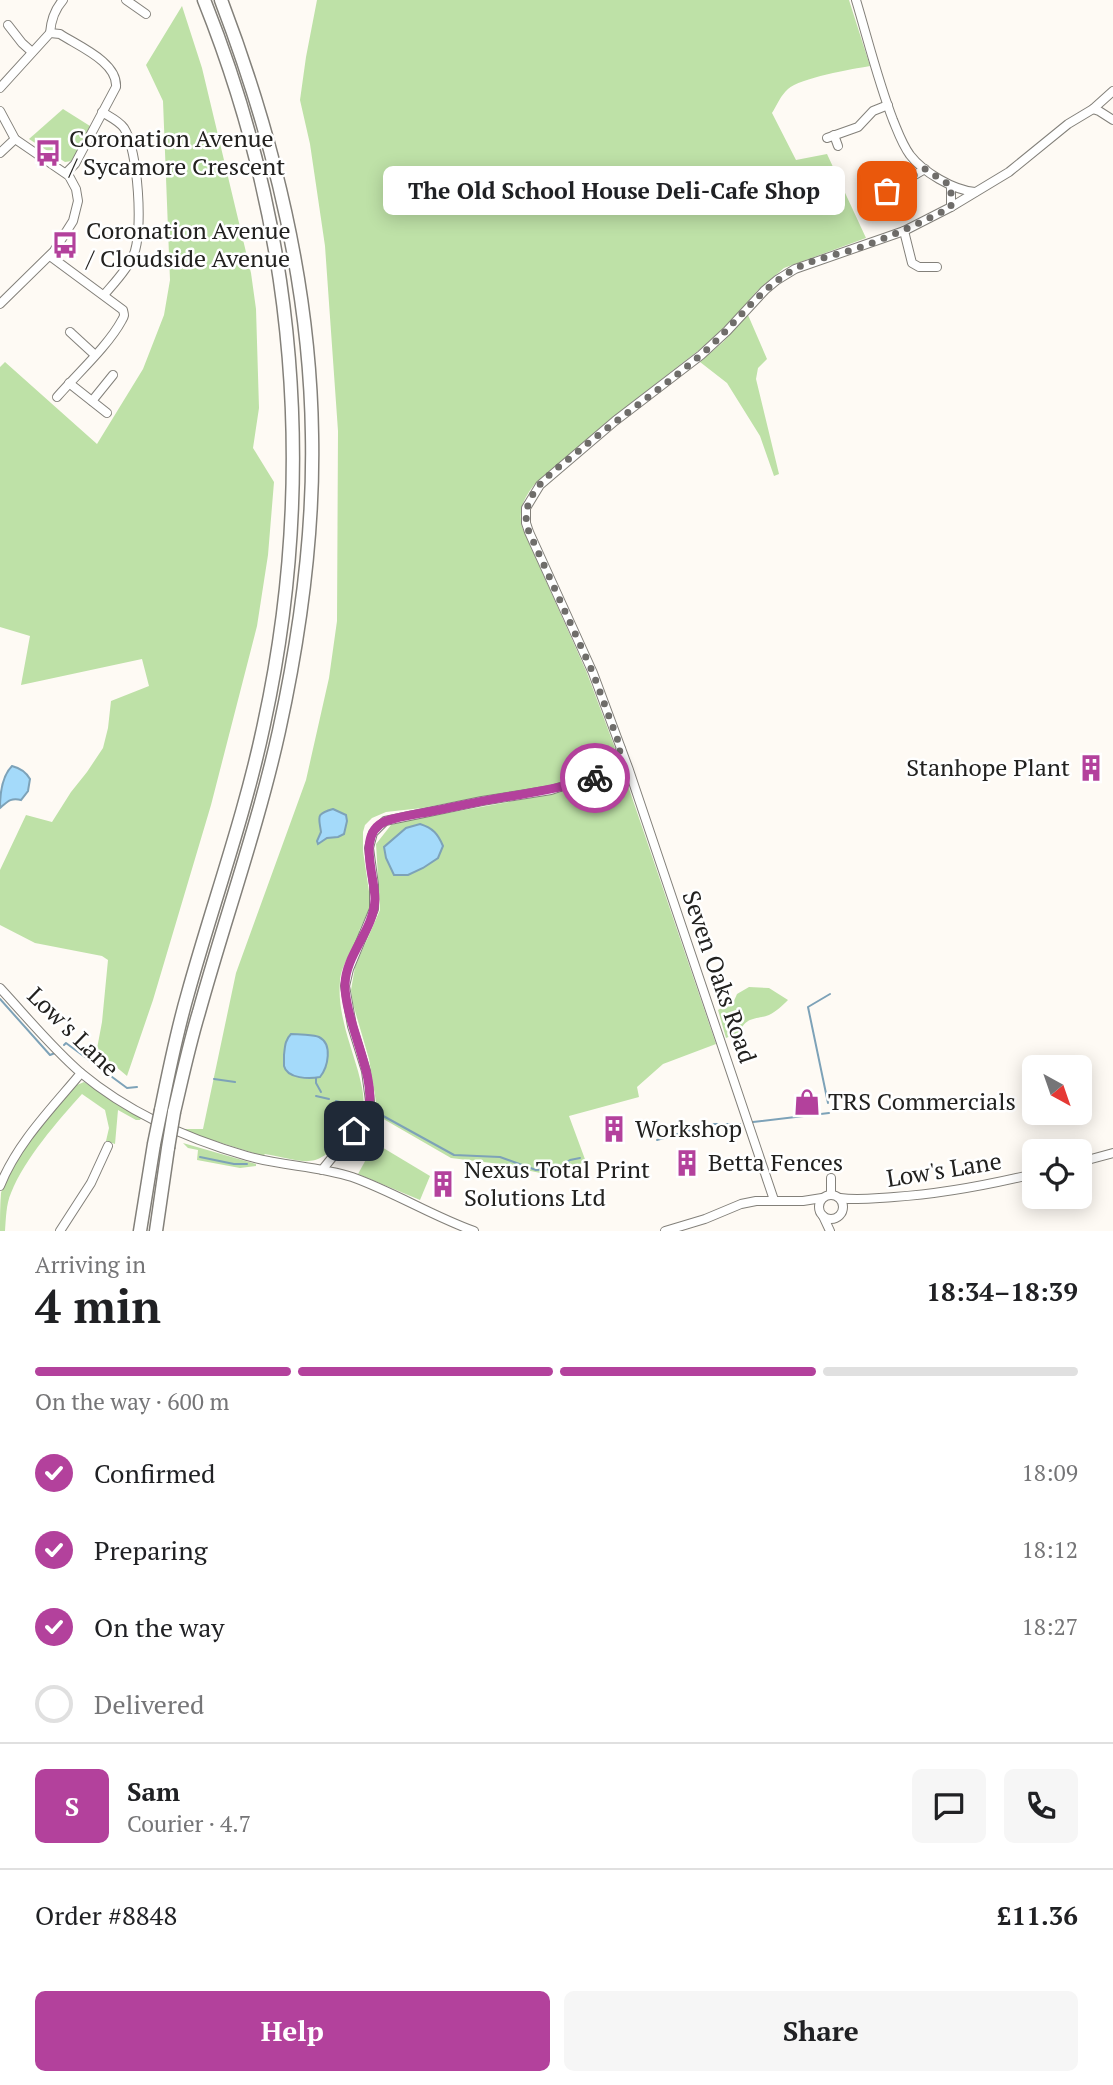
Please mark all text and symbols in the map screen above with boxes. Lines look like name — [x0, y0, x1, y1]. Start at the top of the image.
place label: Coronation Avenue / Sycamore Crescent — [68, 122, 285, 182]
bus stop icon: Coronation Avenue / Sycamore Crescent — [33, 138, 63, 168]
pin — [857, 161, 917, 221]
callout: The Old School House Deli-Cafe Shop — [383, 166, 845, 216]
icon: bag — [868, 172, 906, 210]
text: The Old School House Deli-Cafe Shop — [408, 175, 820, 206]
place label: Coronation Avenue / Cloudside Avenue — [85, 214, 291, 274]
bus stop icon: Coronation Avenue / Cloudside Avenue — [50, 230, 80, 260]
courier — [560, 743, 630, 813]
place label: Stanhope Plant — [906, 751, 1070, 783]
building icon: Stanhope Plant — [1076, 753, 1106, 783]
icon: bike — [576, 759, 614, 797]
street label: Seven Oaks Road — [675, 886, 764, 1067]
street label: Low's Lane — [21, 979, 127, 1083]
north arrow — [1022, 1055, 1092, 1125]
map controls — [1022, 1055, 1092, 1209]
place label: TRS Commercials — [828, 1085, 1016, 1117]
shop icon: TRS Commercials — [792, 1087, 822, 1117]
pin — [324, 1101, 384, 1161]
icon: home — [335, 1112, 373, 1150]
place label: Workshop — [635, 1112, 742, 1144]
building icon: Workshop — [599, 1114, 629, 1144]
button: locate — [1022, 1139, 1092, 1209]
street label: Low's Lane — [884, 1144, 1004, 1194]
place label: Betta Fences — [708, 1146, 843, 1178]
building icon: Betta Fences — [672, 1148, 702, 1178]
place label: Nexus Total Print Solutions Ltd — [464, 1153, 650, 1213]
building icon: Nexus Total Print Solutions Ltd — [428, 1169, 458, 1199]
text: Arriving in — [35, 1249, 146, 1280]
text: 18:34–18:39 — [926, 1274, 1078, 1308]
text: 4 min — [35, 1275, 161, 1336]
text: On the way · 600 m — [35, 1386, 229, 1417]
icon: check — [35, 1454, 73, 1492]
text: Confirmed — [94, 1456, 215, 1490]
text: 18:09 — [1021, 1457, 1078, 1488]
icon: check — [35, 1531, 73, 1569]
text: Preparing — [94, 1533, 207, 1567]
text: 18:12 — [1021, 1534, 1078, 1565]
icon: check — [35, 1608, 73, 1646]
text: On the way — [94, 1610, 225, 1644]
text: 18:27 — [1021, 1611, 1078, 1642]
text: Delivered — [94, 1687, 204, 1721]
button: chat — [912, 1769, 986, 1843]
button: phone — [1004, 1769, 1078, 1843]
text: Sam — [127, 1774, 180, 1808]
text: S — [65, 1789, 79, 1823]
text: Courier · 4.7 — [127, 1808, 251, 1839]
text: Order #8848 — [35, 1898, 177, 1932]
text: £11.36 — [997, 1898, 1078, 1932]
button: Help — [35, 1991, 550, 2071]
button: Share — [564, 1991, 1078, 2071]

